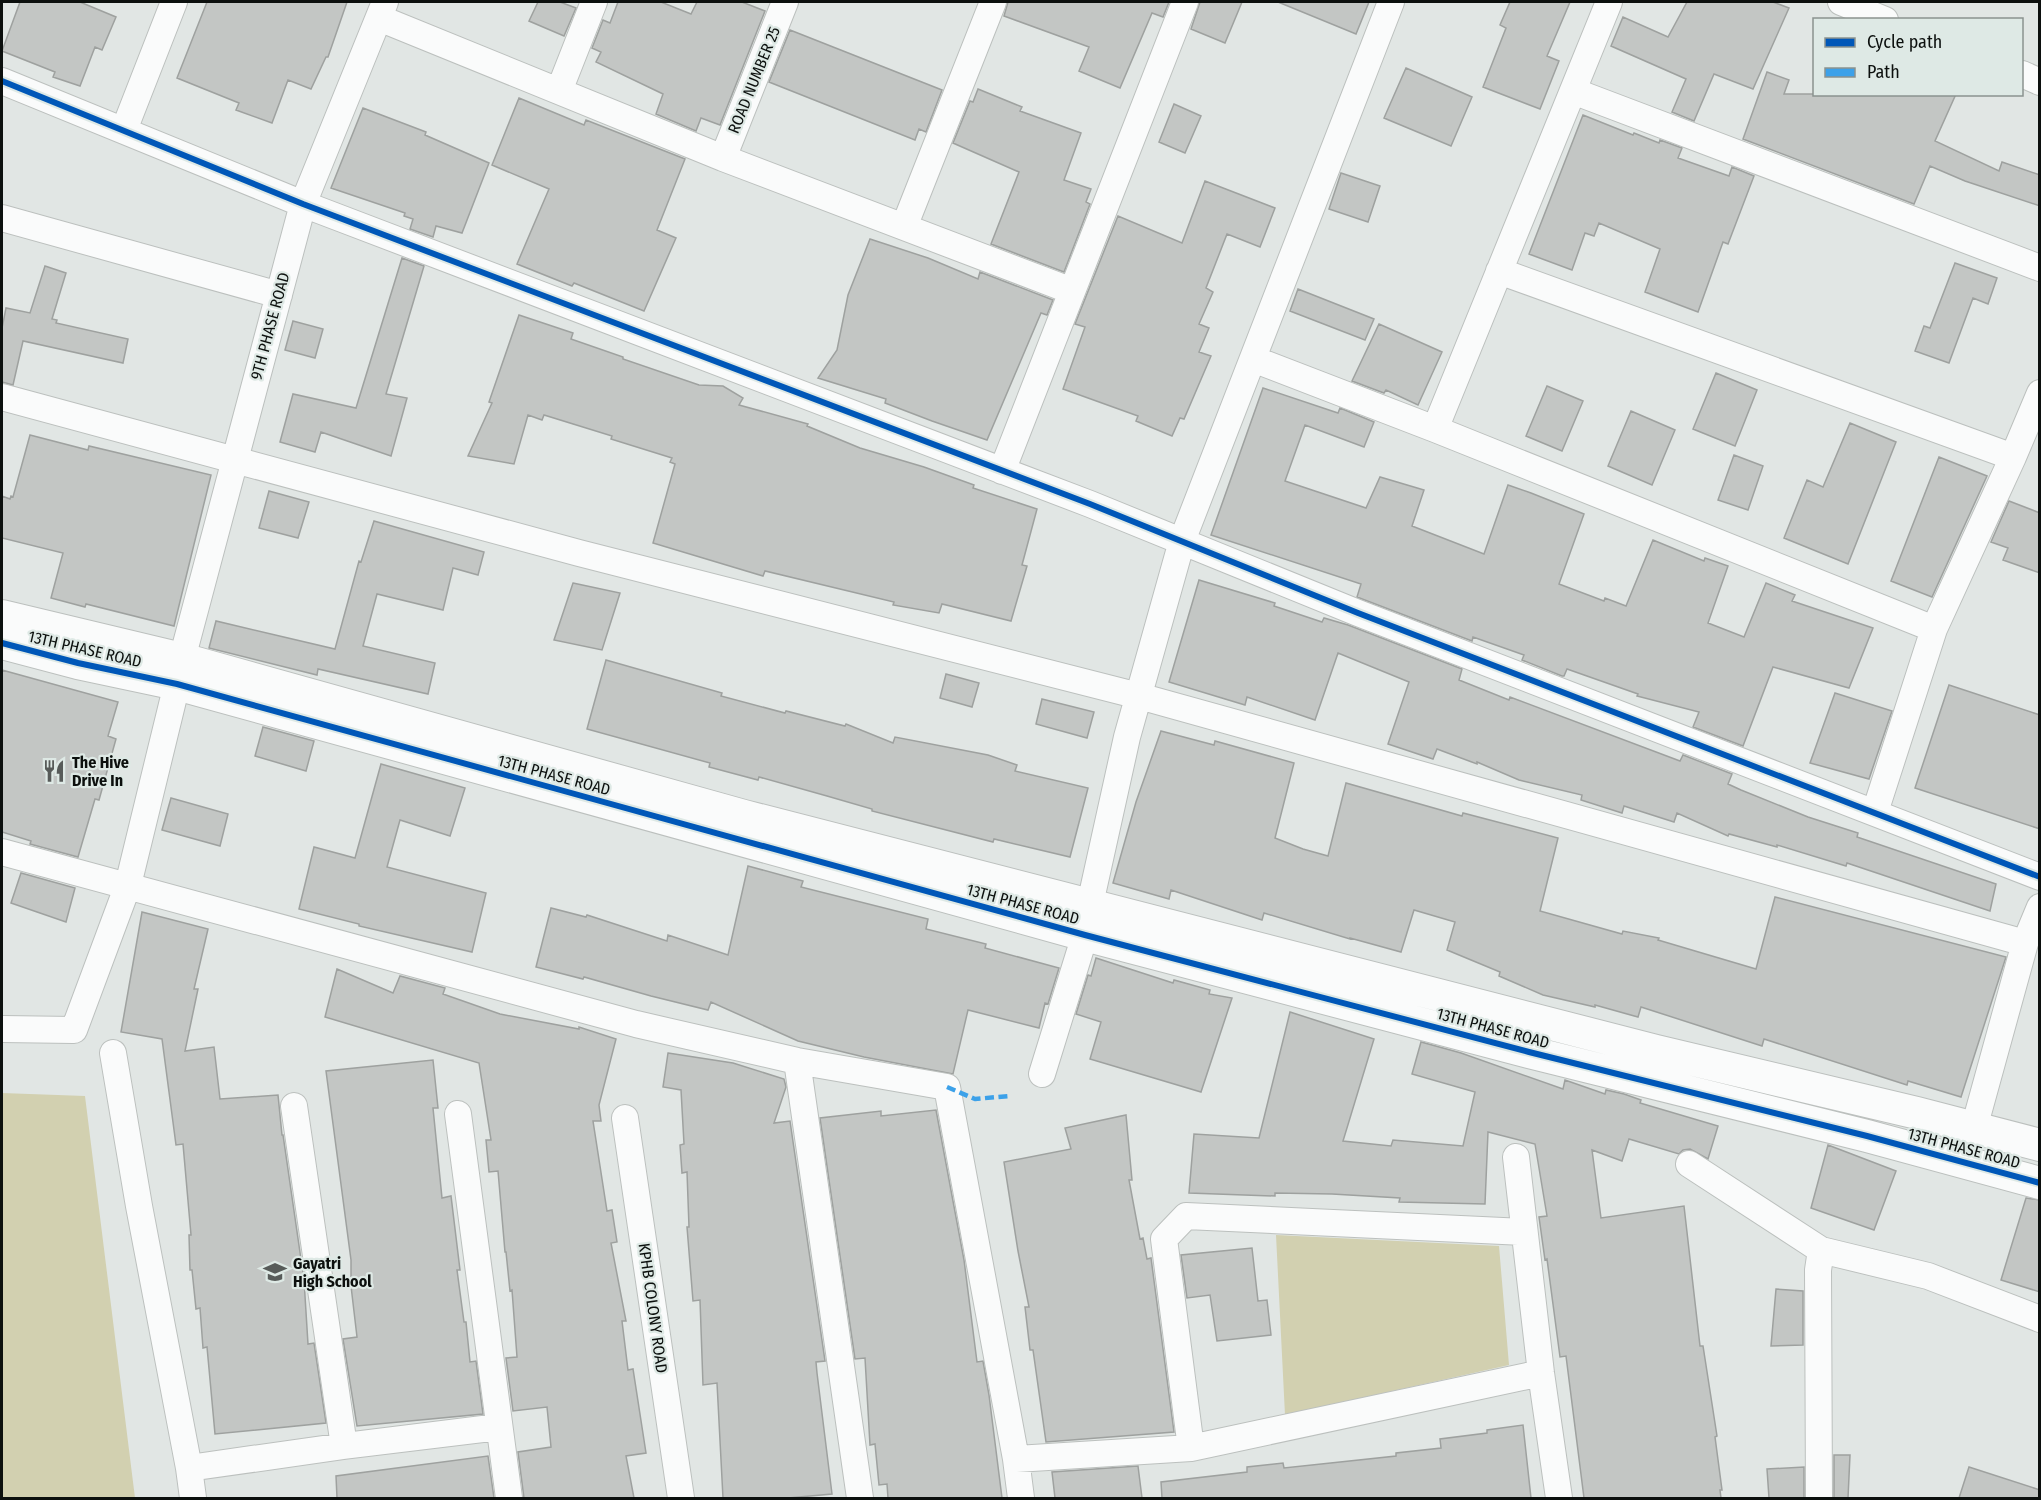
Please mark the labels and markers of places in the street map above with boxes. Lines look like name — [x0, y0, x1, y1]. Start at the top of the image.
place label: The Hive Drive In — [72, 753, 129, 790]
restaurant icon: The Hive Drive In — [41, 758, 67, 784]
place label: Gayatri High School — [293, 1254, 372, 1291]
school or university icon: Gayatri High School — [262, 1259, 288, 1285]

